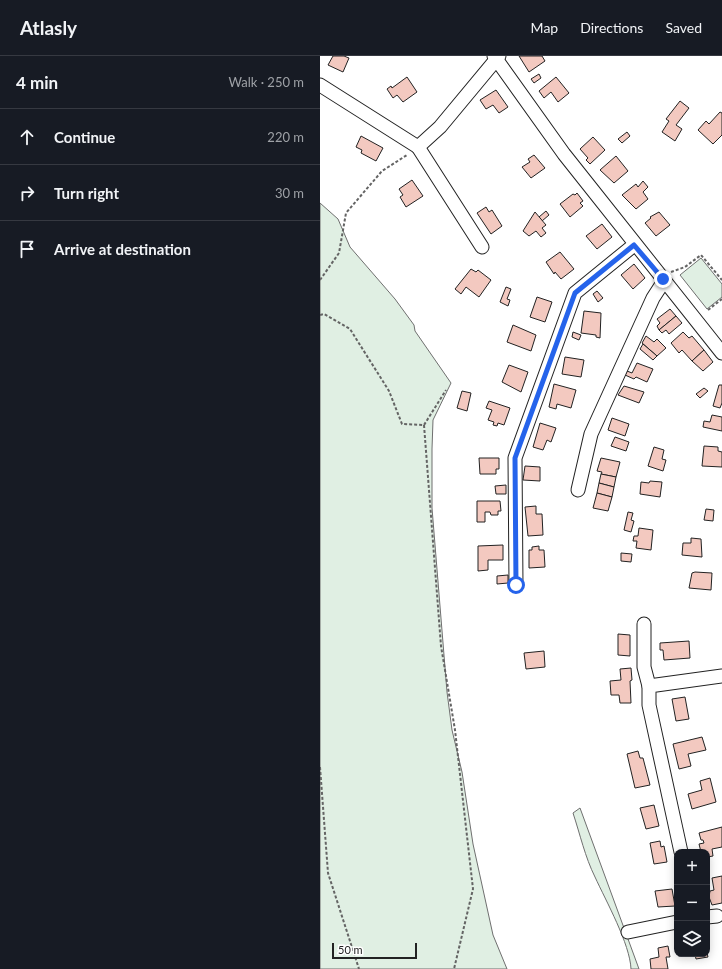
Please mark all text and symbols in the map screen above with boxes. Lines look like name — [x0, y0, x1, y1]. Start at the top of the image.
text: Atlasly — [20, 16, 77, 39]
text: Map — [531, 19, 558, 36]
text: Directions — [580, 19, 643, 36]
text: Saved — [665, 19, 702, 36]
text: 4 min — [16, 72, 58, 93]
text: Walk · 250 m — [228, 74, 304, 90]
icon: ahead — [16, 126, 38, 148]
text: Continue — [54, 128, 115, 146]
text: 220 m — [267, 129, 304, 145]
icon: right — [16, 182, 38, 204]
text: Turn right — [54, 184, 119, 202]
text: 30 m — [275, 185, 304, 201]
icon: arrive — [16, 238, 38, 260]
text: Arrive at destination — [54, 240, 191, 258]
route end — [654, 270, 672, 288]
route start — [507, 576, 525, 594]
map controls — [674, 849, 710, 957]
button: + — [674, 849, 710, 885]
button: − — [674, 885, 710, 921]
button: layers — [674, 921, 710, 957]
scale bar — [332, 941, 417, 960]
text: 50 m — [338, 943, 363, 956]

